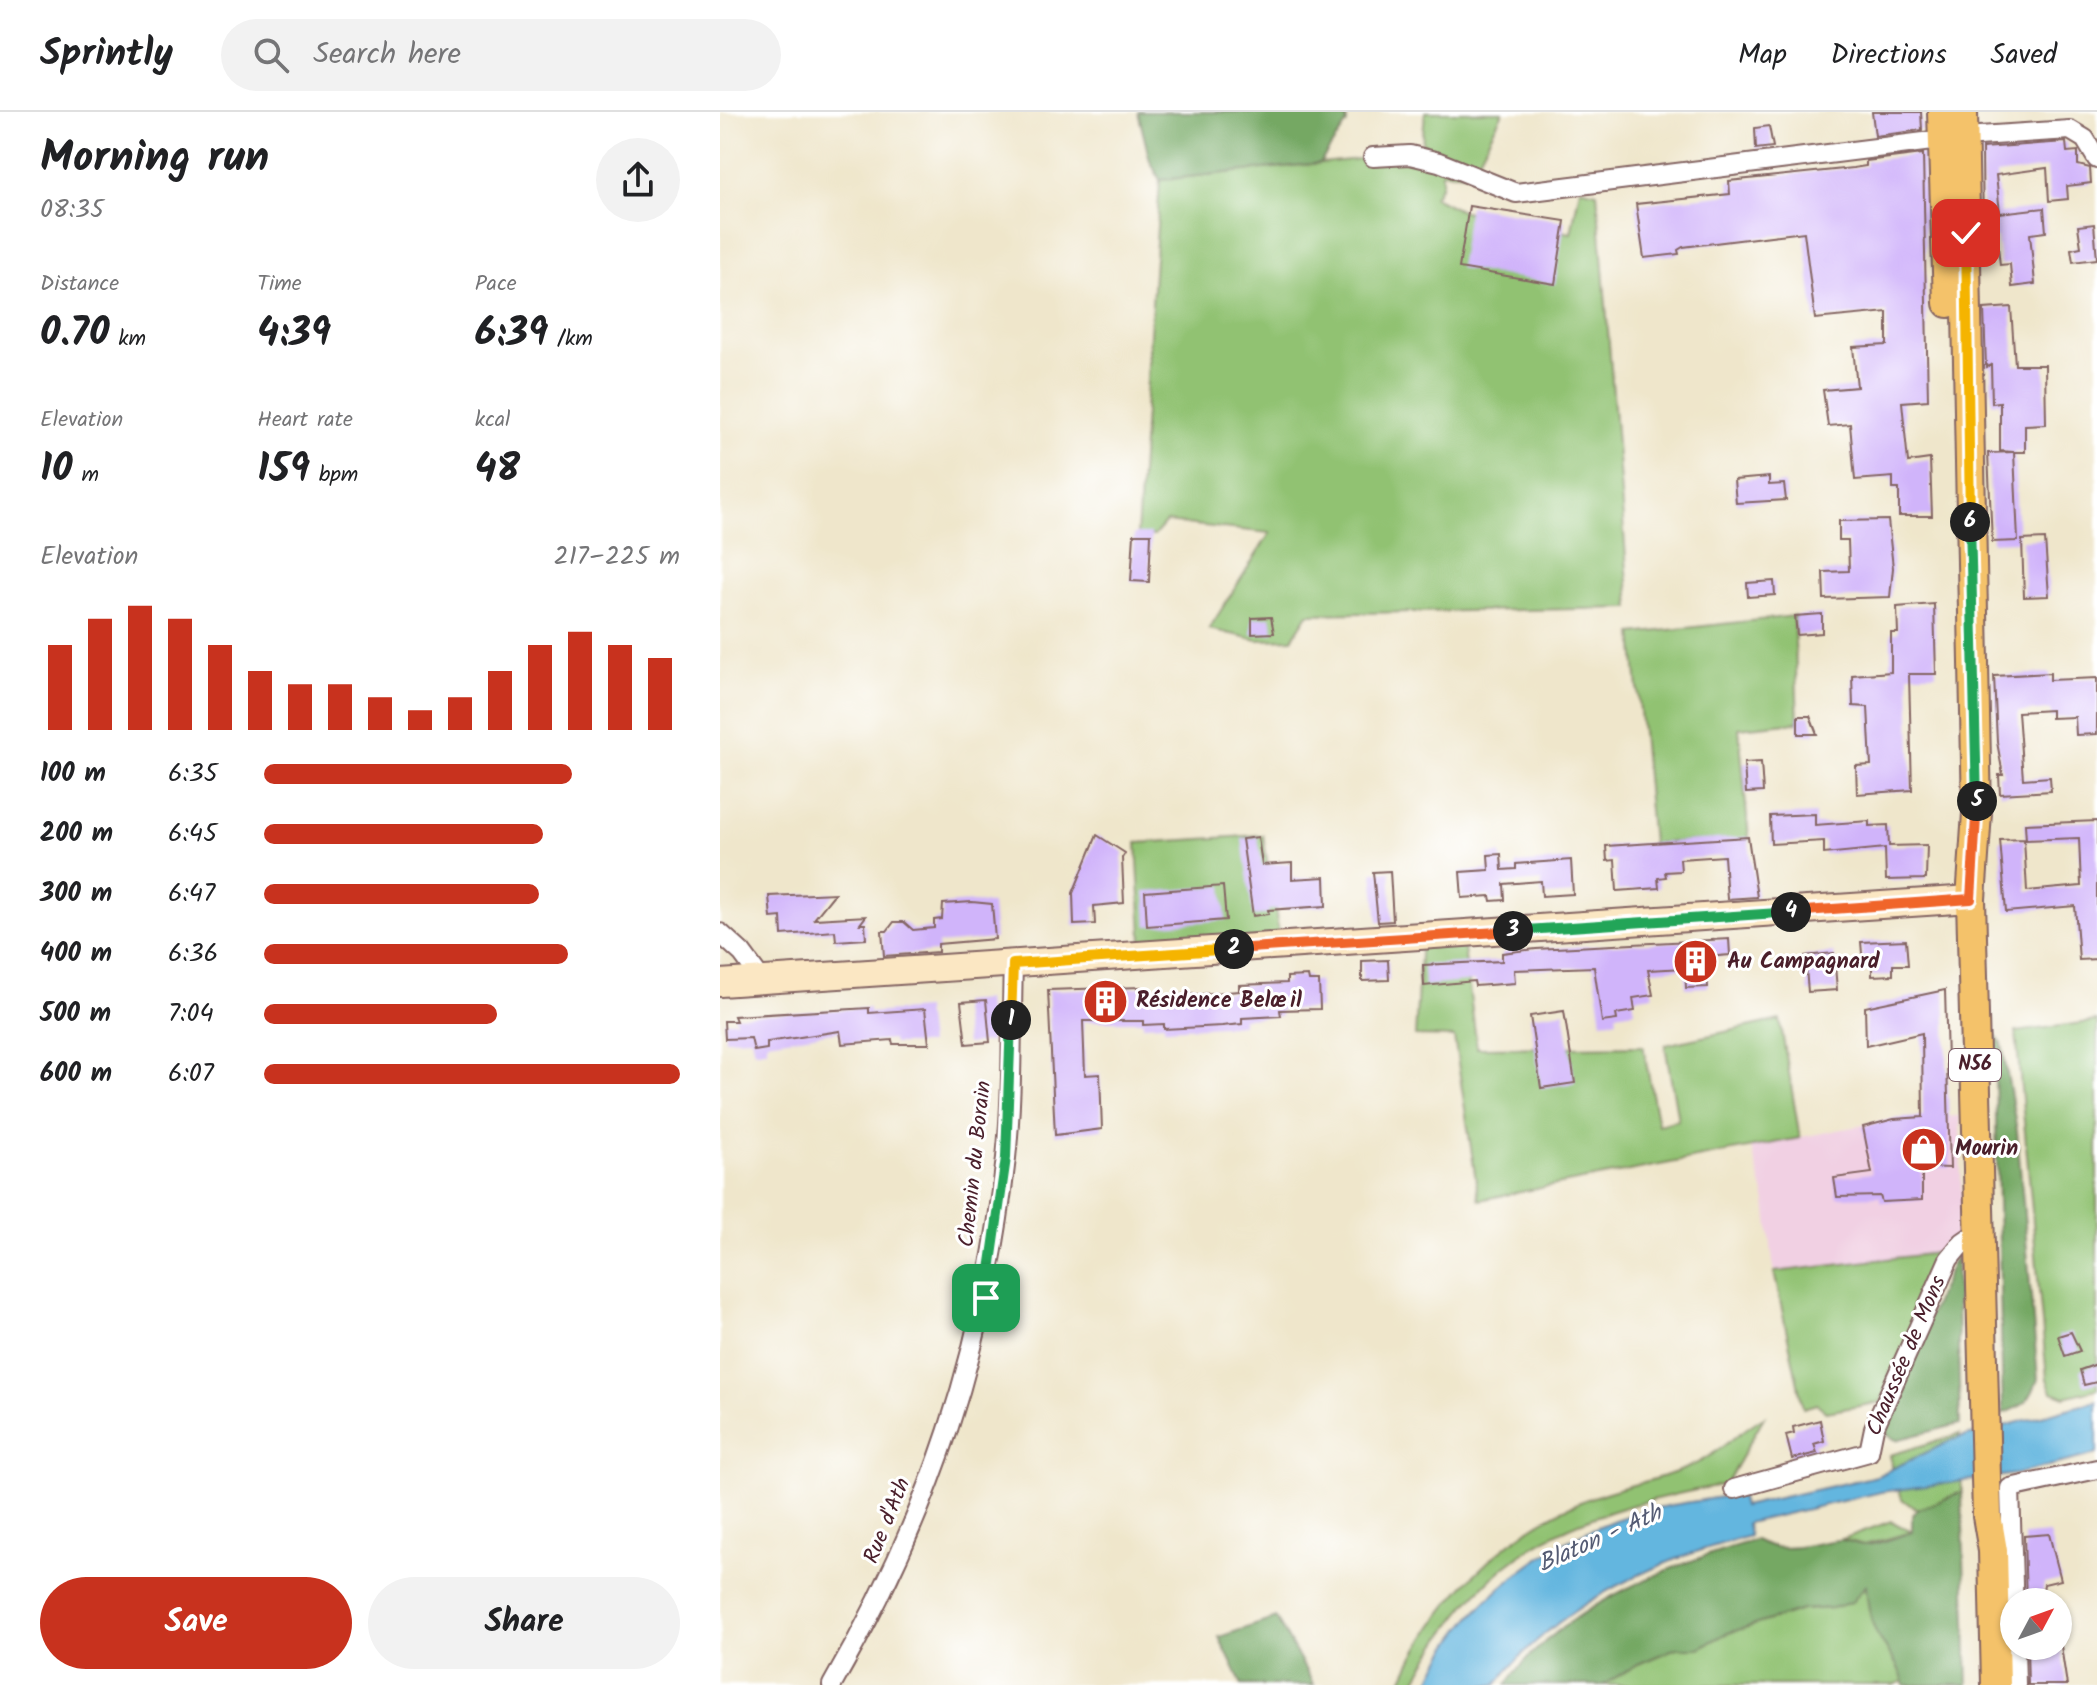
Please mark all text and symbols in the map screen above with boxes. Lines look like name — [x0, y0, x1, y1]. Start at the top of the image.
search box — [221, 19, 781, 91]
text: Sprintly — [40, 25, 173, 85]
text: Search here — [313, 31, 461, 79]
icon: search — [249, 33, 293, 77]
text: Map — [1738, 33, 1787, 78]
text: Directions — [1831, 33, 1947, 78]
text: Saved — [1991, 33, 2057, 78]
text: Morning run — [40, 124, 269, 194]
button: share — [596, 138, 680, 222]
text: 08:35 — [40, 189, 104, 231]
pin — [1932, 199, 2000, 267]
icon: check — [1944, 211, 1988, 255]
text: Distance — [40, 267, 119, 302]
text: Time — [257, 267, 302, 302]
text: Pace — [475, 267, 517, 302]
text: 0.70 — [40, 302, 109, 366]
text: 4:39 — [257, 302, 331, 366]
text: 6:39 — [475, 302, 548, 366]
text: km — [109, 322, 146, 357]
text: /km — [548, 322, 593, 357]
text: Elevation — [40, 403, 123, 438]
text: Heart rate — [257, 403, 353, 438]
text: kcal — [475, 403, 510, 438]
text: 10 — [40, 438, 73, 502]
text: 159 — [257, 438, 310, 502]
text: 48 — [475, 438, 520, 502]
text: m — [73, 458, 99, 493]
text: bpm — [310, 458, 358, 493]
pin: 6 — [1950, 502, 1990, 542]
text: 6 — [1964, 504, 1976, 539]
text: Elevation — [40, 536, 138, 578]
text: 217–225 m — [554, 536, 680, 578]
text: 100 m — [40, 753, 106, 795]
text: 6:35 — [168, 753, 218, 795]
pin: 5 — [1957, 781, 1997, 821]
text: 5 — [1971, 783, 1983, 818]
text: 200 m — [40, 813, 113, 855]
text: 6:45 — [168, 813, 217, 855]
text: 300 m — [40, 873, 112, 915]
text: 6:47 — [168, 873, 215, 915]
pin: 4 — [1771, 892, 1811, 932]
text: 4 — [1785, 894, 1797, 929]
pin: 3 — [1493, 911, 1533, 951]
text: 3 — [1507, 913, 1519, 948]
pin: 2 — [1214, 929, 1254, 969]
text: 2 — [1228, 931, 1240, 966]
text: 400 m — [40, 933, 112, 975]
text: 6:36 — [168, 933, 218, 975]
building icon: Au Campagnard — [1672, 938, 1720, 986]
place label: Au Campagnard — [1727, 945, 1881, 980]
building icon: Résidence Belœil — [1081, 977, 1129, 1025]
place label: Résidence Belœil — [1136, 984, 1302, 1019]
text: 500 m — [40, 993, 111, 1035]
text: 7:04 — [168, 993, 214, 1035]
pin: 1 — [991, 1000, 1031, 1040]
text: 1 — [1008, 1002, 1014, 1037]
road number: N56 — [1949, 1049, 2001, 1081]
text: 600 m — [40, 1053, 112, 1095]
text: 6:07 — [168, 1053, 214, 1095]
street label: Chemin du Borain — [950, 1079, 1002, 1249]
shop icon: Mourin — [1900, 1125, 1948, 1173]
place label: Mourin — [1955, 1132, 2018, 1167]
pin — [952, 1264, 1020, 1332]
street label: Chaussée de Mons — [1857, 1270, 1957, 1442]
icon: arrive — [964, 1276, 1008, 1320]
street label: Rue d'Ath — [855, 1473, 921, 1569]
water label: Blaton - Ath — [1532, 1493, 1670, 1584]
button: Save — [40, 1577, 352, 1669]
button: Share — [368, 1577, 680, 1669]
north arrow — [2000, 1588, 2072, 1660]
map controls — [2000, 1588, 2072, 1660]

